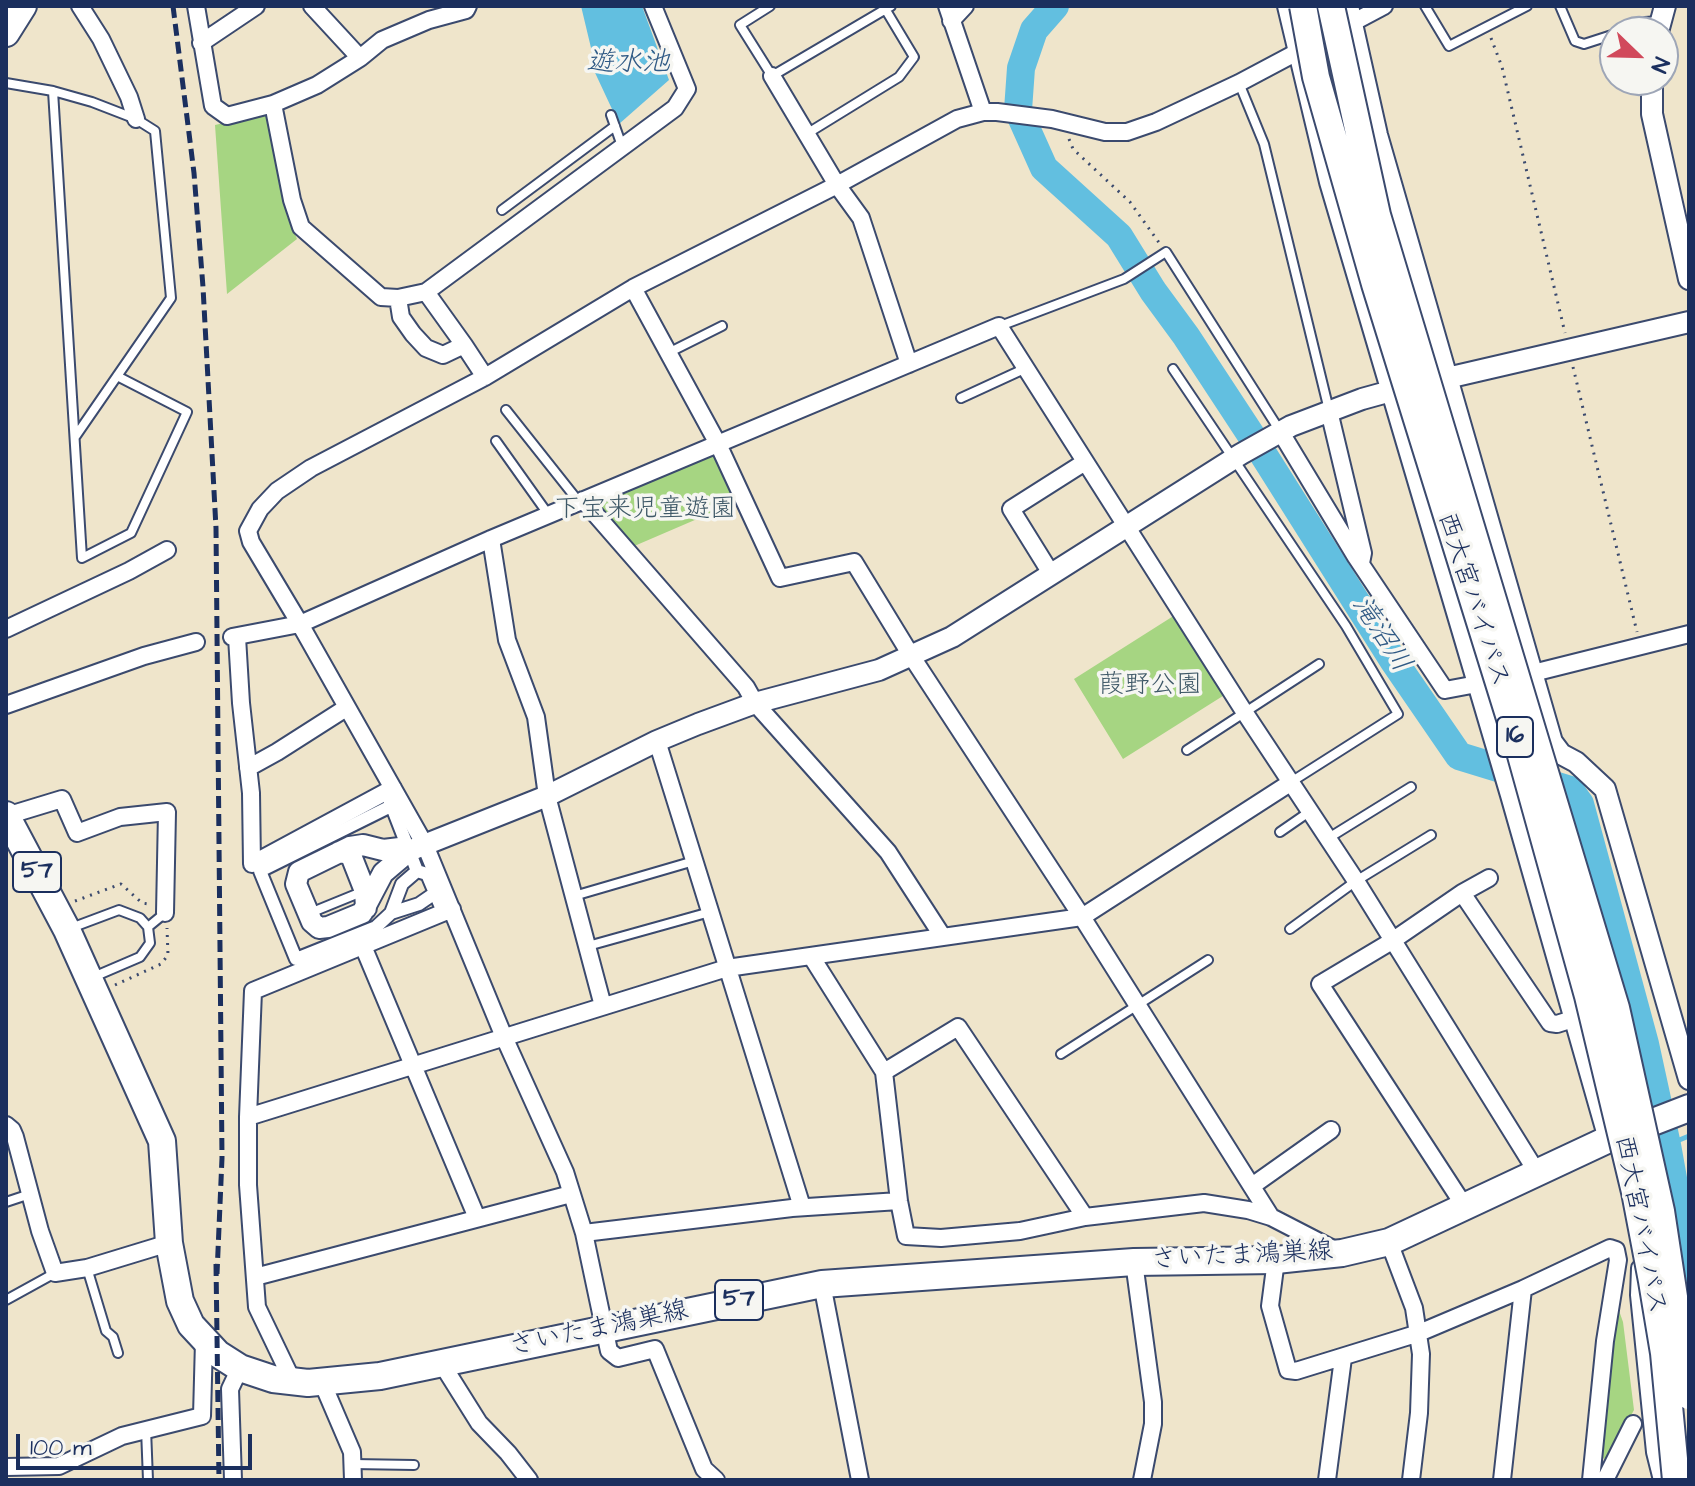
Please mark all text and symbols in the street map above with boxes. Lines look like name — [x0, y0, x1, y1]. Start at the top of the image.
north arrow — [1599, 16, 1679, 96]
water label: 遊水池 — [586, 47, 670, 81]
text: N — [1643, 52, 1677, 77]
park label: 下宝来児童遊園 — [554, 495, 736, 527]
street label: 西大宮バイパス — [1429, 509, 1515, 691]
water label: 滝沼川 — [1343, 591, 1417, 679]
park label: 葭野公園 — [1098, 671, 1202, 703]
road number: 16 — [1497, 717, 1533, 757]
road number: 57 — [13, 852, 61, 892]
street label: 西大宮バイパス — [1606, 1133, 1672, 1317]
street label: さいたま鴻巣線 — [1150, 1237, 1334, 1277]
road number: 57 — [715, 1280, 763, 1320]
street label: さいたま鴻巣線 — [507, 1296, 691, 1364]
scale bar — [20, 1418, 256, 1468]
text: 100 m — [30, 1431, 92, 1465]

